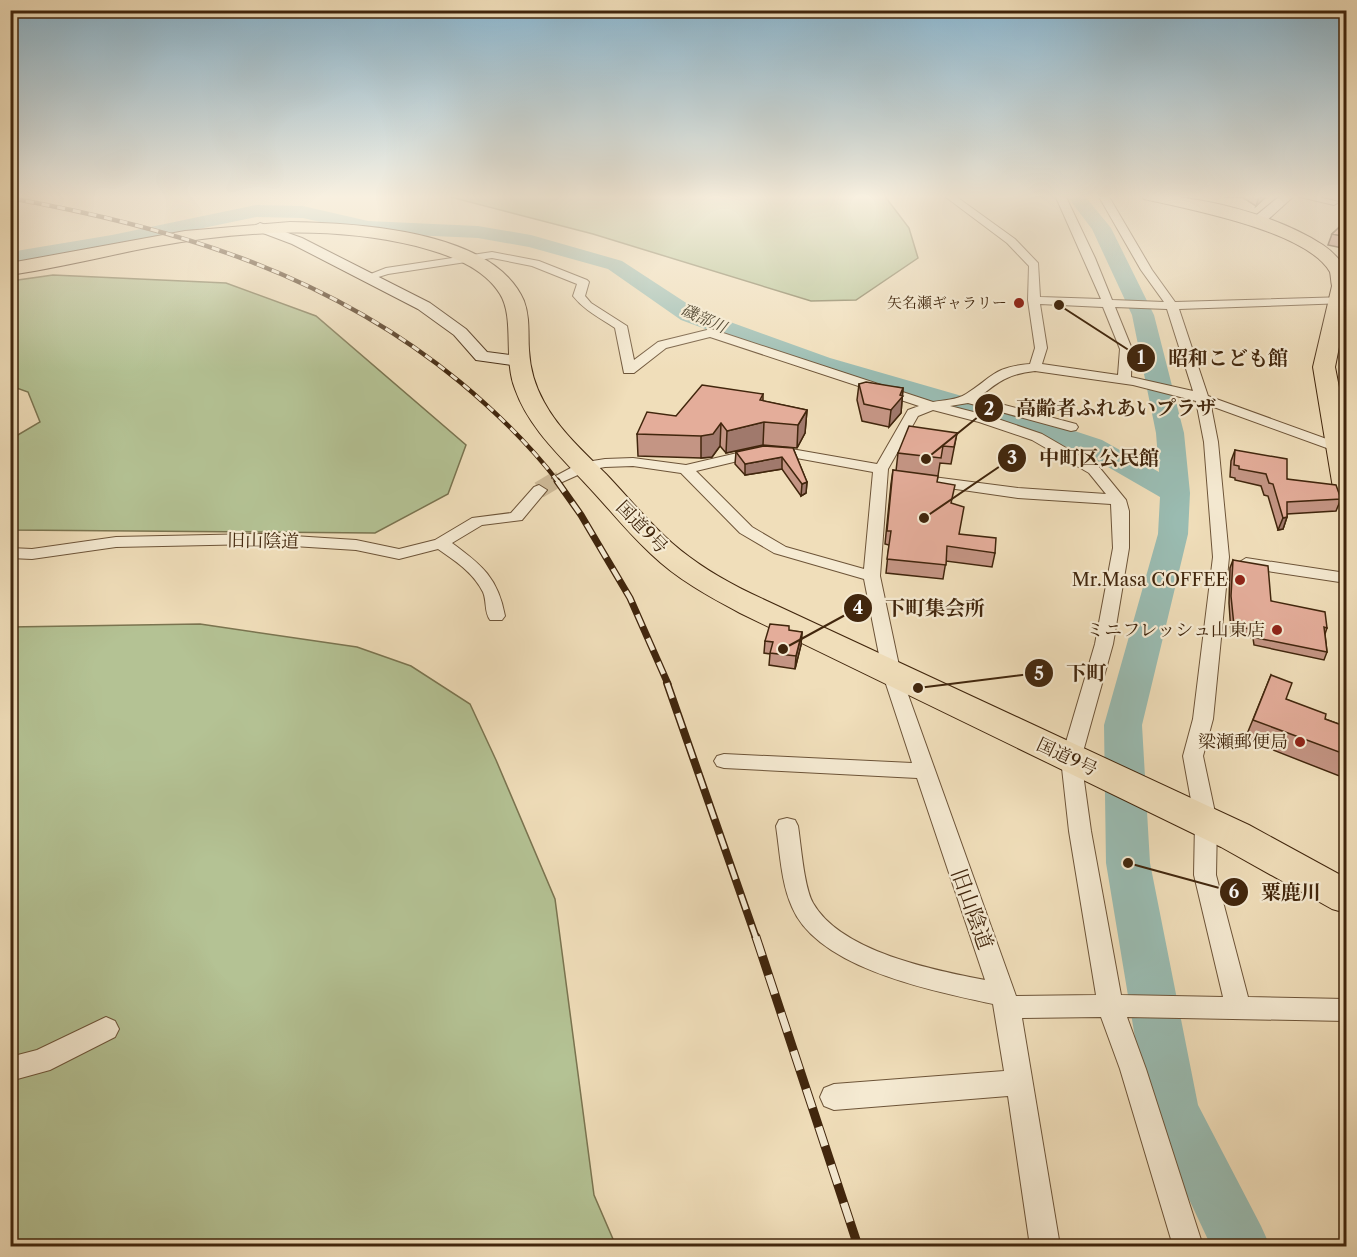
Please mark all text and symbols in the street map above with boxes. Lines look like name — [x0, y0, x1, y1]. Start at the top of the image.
place label: 矢名瀬ギャラリー — [887, 293, 1007, 312]
marker: 矢名瀬ギャラリー — [1012, 296, 1026, 310]
water label: 磯部川 — [678, 299, 732, 338]
callout: 昭和こども館 — [1126, 339, 1300, 377]
text: 昭和こども館 — [1168, 346, 1288, 370]
text: 1 — [1137, 347, 1145, 369]
callout: 高齢者ふれあいプラザ — [974, 389, 1228, 427]
text: 高齢者ふれあいプラザ — [1016, 396, 1216, 420]
text: 2 — [984, 398, 994, 420]
callout: 中町区公民館 — [997, 439, 1171, 477]
text: 中町区公民館 — [1039, 446, 1159, 470]
text: 3 — [1007, 447, 1017, 469]
street label: 国道9号 — [612, 496, 672, 558]
street label: 旧山陰道 — [227, 529, 299, 553]
place label: Mr.Masa COFFEE — [1072, 569, 1228, 591]
marker: Mr.Masa COFFEE — [1233, 573, 1247, 587]
callout: 下町集会所 — [843, 589, 997, 627]
text: 下町集会所 — [885, 596, 985, 620]
text: 4 — [853, 597, 863, 619]
place label: ミニフレッシュ山東店 — [1086, 619, 1265, 641]
marker: ミニフレッシュ山東店 — [1270, 623, 1284, 637]
callout: 下町 — [1024, 654, 1118, 692]
text: 下町 — [1066, 661, 1107, 685]
text: 5 — [1034, 663, 1044, 685]
place label: 梁瀬郵便局 — [1198, 731, 1288, 753]
street label: 国道9号 — [1033, 733, 1101, 781]
marker: 梁瀬郵便局 — [1293, 735, 1307, 749]
street label: 旧山陰道 — [946, 865, 999, 953]
callout: 粟鹿川 — [1219, 873, 1333, 911]
text: 粟鹿川 — [1261, 880, 1321, 904]
text: 6 — [1229, 881, 1240, 903]

